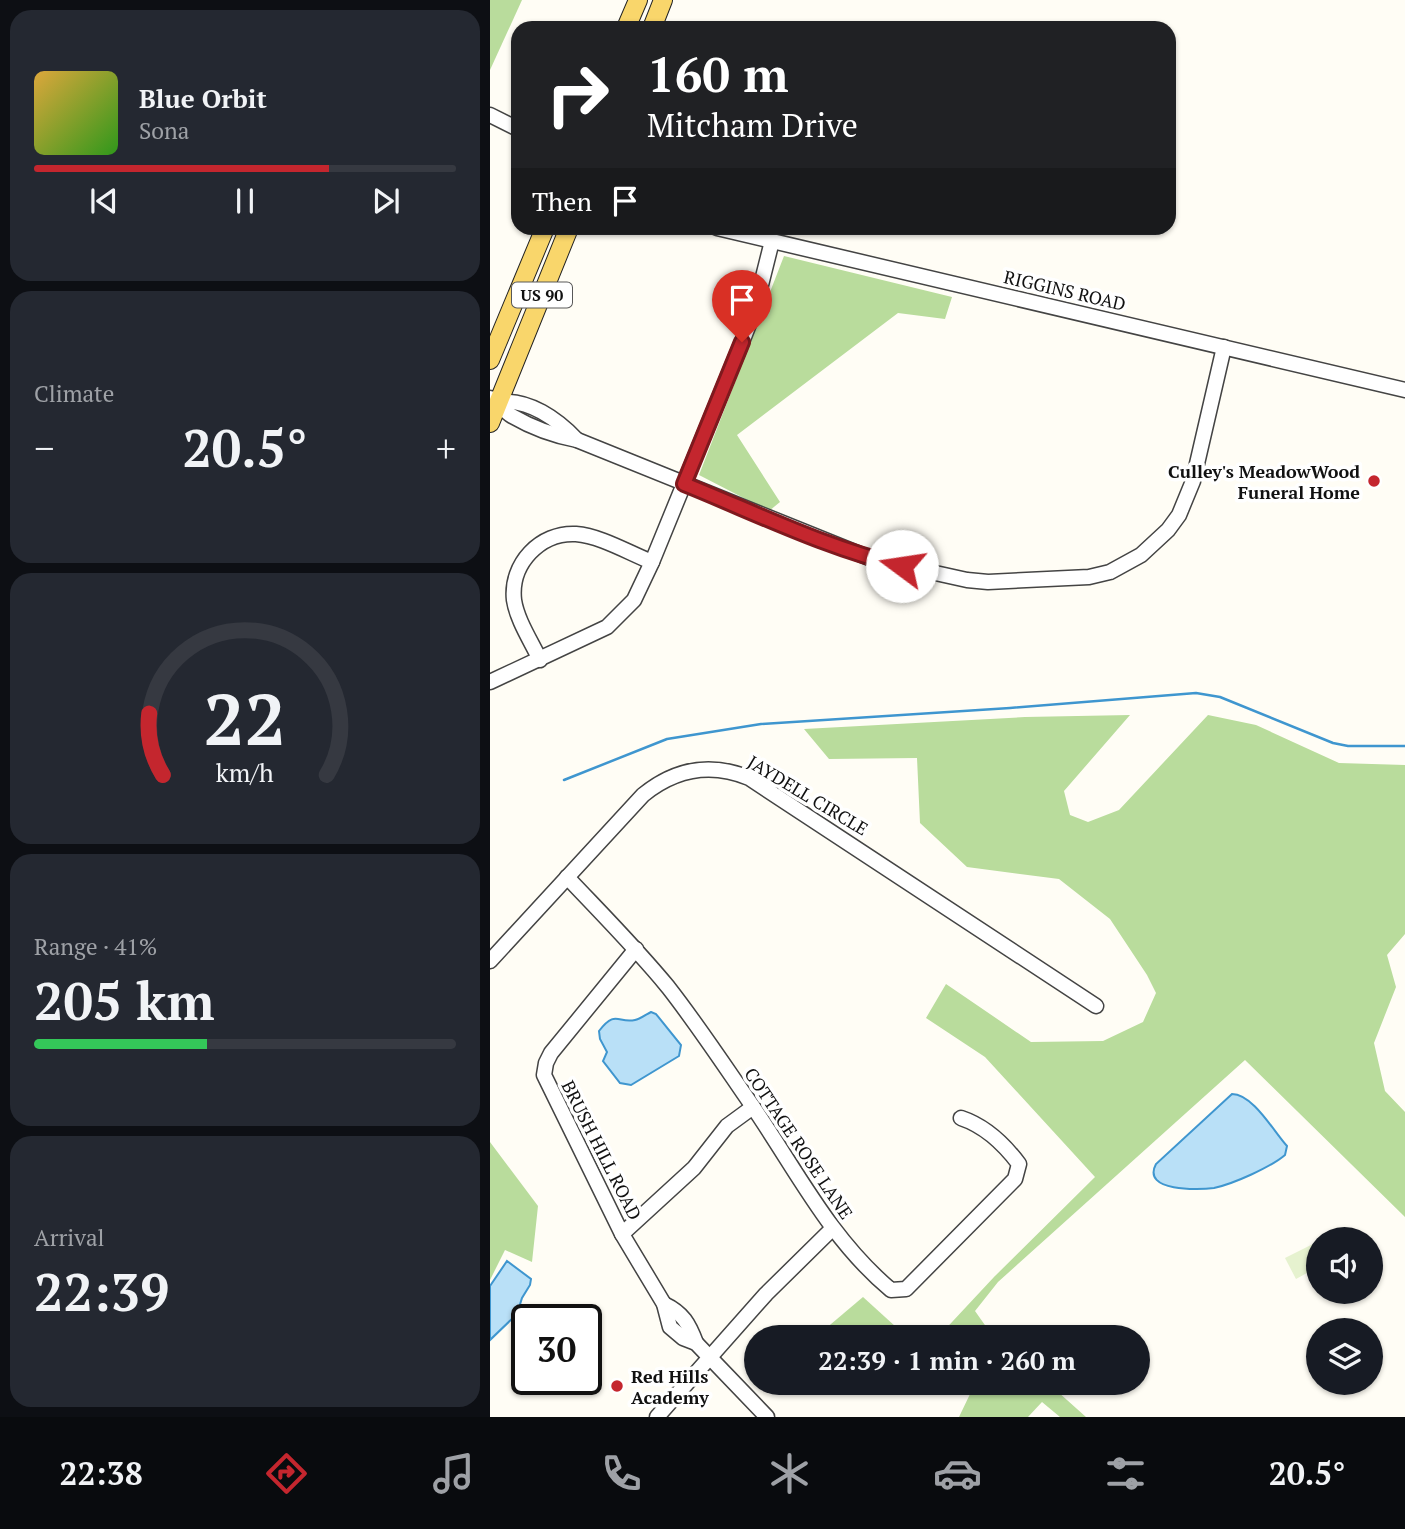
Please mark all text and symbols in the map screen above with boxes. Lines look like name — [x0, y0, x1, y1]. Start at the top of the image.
text: 160 m — [647, 41, 789, 106]
icon: right — [532, 49, 623, 140]
text: Blue Orbit — [139, 81, 267, 115]
text: Mitcham Drive — [647, 104, 858, 146]
text: Sona — [139, 115, 189, 146]
icon: previous — [85, 182, 123, 220]
icon: pause — [226, 182, 264, 220]
icon: next — [367, 182, 405, 220]
icon: arrive — [606, 182, 644, 220]
text: Then — [532, 184, 592, 218]
street label: RIGGINS ROAD — [1002, 264, 1128, 316]
pin — [712, 270, 772, 342]
icon: arrive — [723, 281, 761, 319]
road number: US 90 — [512, 282, 572, 308]
text: Climate — [34, 378, 114, 409]
text: 20.5° — [182, 413, 308, 482]
text: − — [34, 423, 54, 473]
text: + — [436, 423, 456, 473]
place label: Culley's MeadowWood Funeral Home — [1168, 459, 1360, 504]
marker: Culley's MeadowWood Funeral Home — [1366, 473, 1382, 489]
position arrow — [865, 529, 939, 603]
text: 22 — [204, 669, 286, 766]
street label: JAYDELL CIRCLE — [743, 750, 873, 840]
text: km/h — [216, 755, 274, 788]
text: Range · 41% — [34, 931, 157, 962]
text: 205 km — [34, 966, 215, 1035]
street label: COTTAGE ROSE LANE — [739, 1063, 859, 1223]
street label: BRUSH HILL ROAD — [556, 1076, 648, 1224]
text: Arrival — [34, 1222, 105, 1253]
map controls — [1306, 1227, 1383, 1395]
button: sound — [1306, 1227, 1383, 1304]
text: 22:39 — [34, 1257, 169, 1326]
speed limit sign: 30 — [511, 1304, 602, 1395]
button: layers — [1306, 1318, 1383, 1395]
text: 22:39 · 1 min · 260 m — [818, 1343, 1076, 1377]
place label: Red Hills Academy — [631, 1364, 709, 1409]
marker: Red Hills Academy — [609, 1378, 625, 1394]
icon: directions — [262, 1449, 311, 1498]
icon: music — [429, 1449, 478, 1498]
icon: phone — [597, 1449, 646, 1498]
icon: climate — [765, 1449, 814, 1498]
icon: car — [933, 1449, 982, 1498]
icon: filters — [1101, 1449, 1150, 1498]
text: 22:38 — [59, 1452, 143, 1494]
text: 20.5° — [1269, 1452, 1346, 1494]

